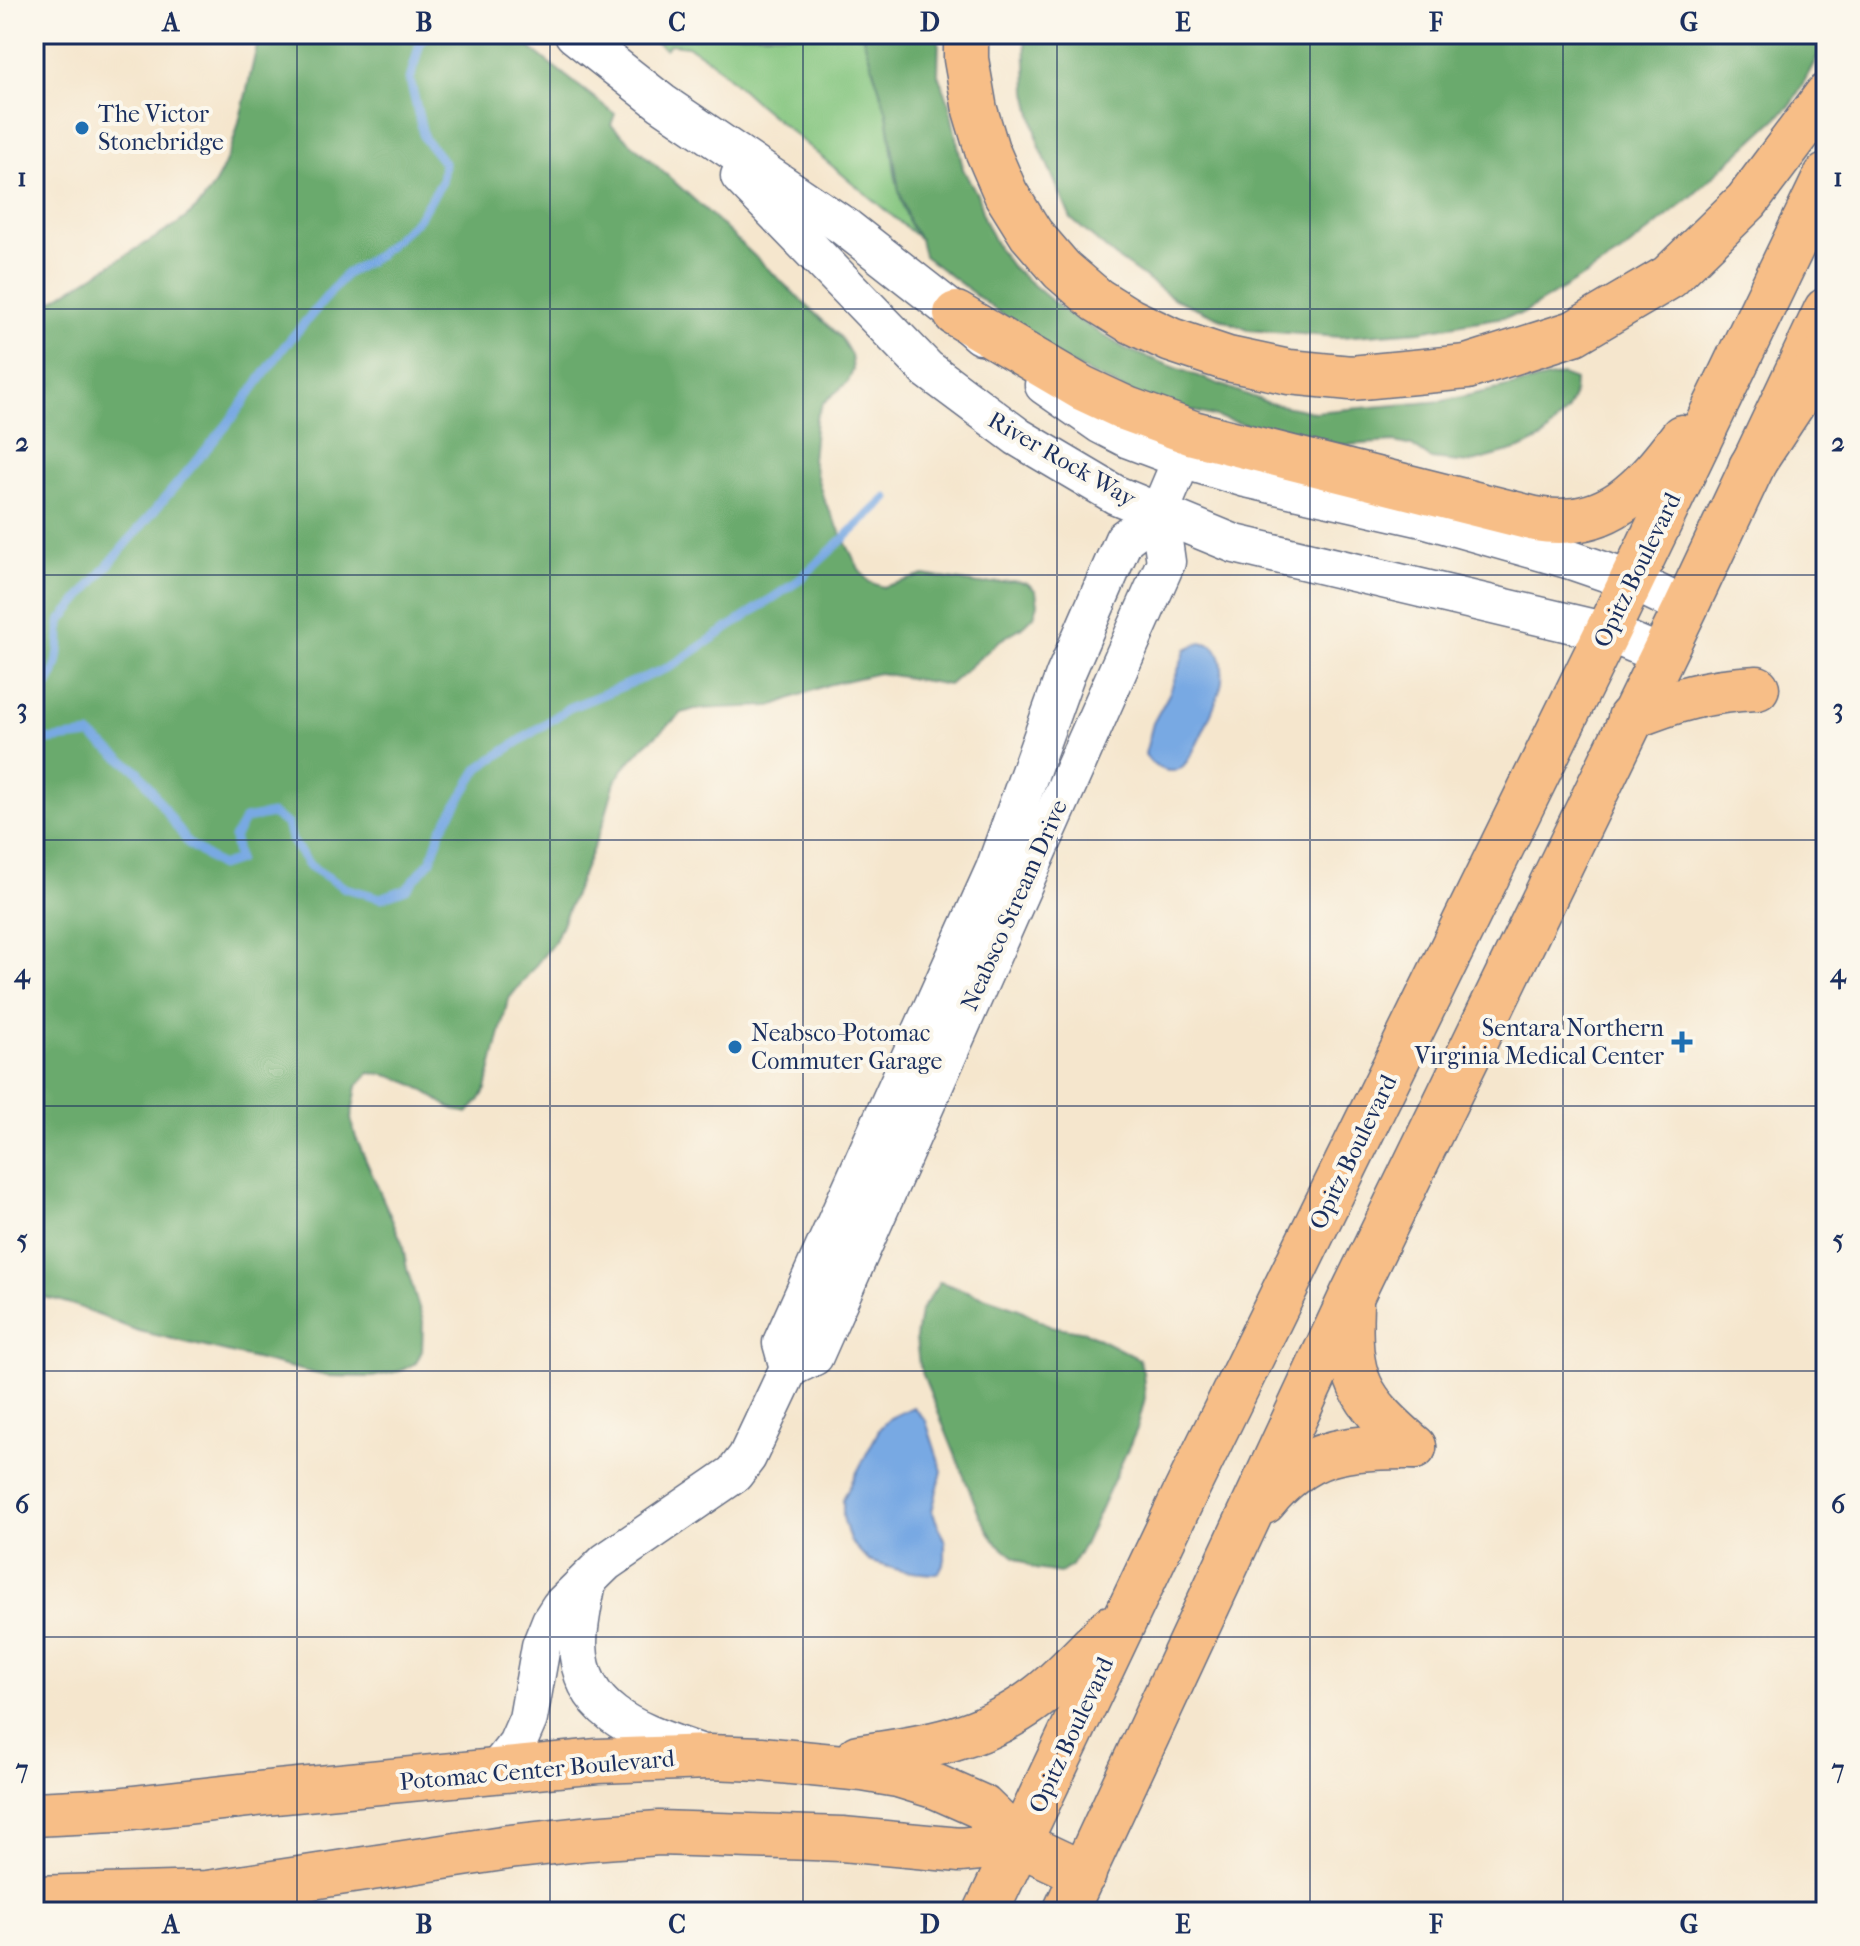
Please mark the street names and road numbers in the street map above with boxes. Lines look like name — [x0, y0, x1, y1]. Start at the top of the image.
street label: River Rock Way — [983, 405, 1142, 513]
street label: Opitz Boulevard — [1587, 487, 1687, 652]
street label: Neabsco Stream Drive — [955, 795, 1073, 1015]
street label: Opitz Boulevard — [1303, 1069, 1403, 1234]
street label: Opitz Boulevard — [1023, 1652, 1120, 1817]
street label: Potomac Center Boulevard — [398, 1744, 677, 1796]

